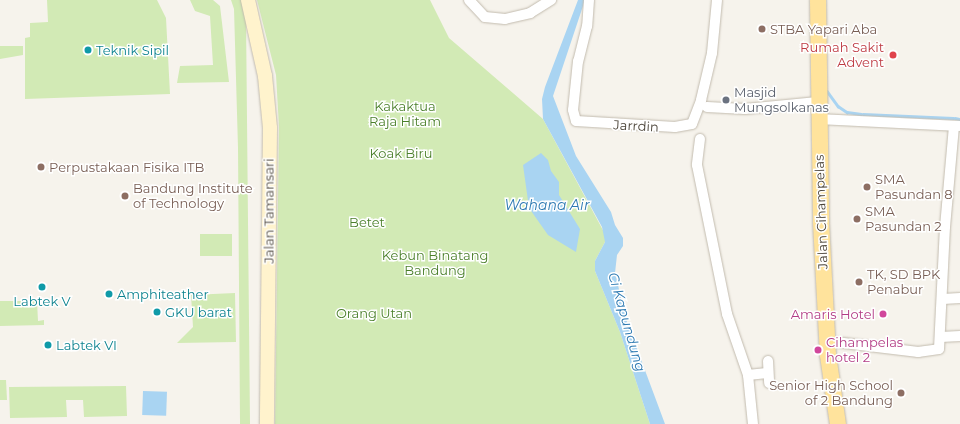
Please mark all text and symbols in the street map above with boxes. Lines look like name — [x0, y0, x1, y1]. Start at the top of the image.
place label: STBA Yapari Aba — [770, 21, 877, 37]
marker: STBA Yapari Aba — [757, 24, 767, 34]
place label: Rumah Sakit Advent — [800, 40, 884, 71]
place label: Teknik Sipil — [96, 42, 169, 58]
marker: Teknik Sipil — [83, 45, 93, 55]
marker: Rumah Sakit Advent — [887, 49, 899, 61]
place label: Masjid Mungsolkanas — [734, 85, 829, 116]
marker: Masjid Mungsolkanas — [721, 95, 731, 105]
park label: Kakaktua Raja Hitam — [369, 99, 441, 130]
street label: Jarrdin — [613, 117, 659, 135]
park label: Koak Biru — [369, 145, 433, 161]
street label: Jalan Cihampelas — [811, 154, 831, 270]
street label: Jalan Tamansari — [261, 158, 277, 264]
place label: Perpustakaan Fisika ITB — [49, 159, 204, 175]
marker: Perpustakaan Fisika ITB — [36, 162, 46, 172]
place label: SMA Pasundan 8 — [875, 172, 953, 203]
place label: Bandung Institute of Technology — [133, 181, 253, 212]
marker: SMA Pasundan 8 — [862, 182, 872, 192]
marker: Bandung Institute of Technology — [120, 191, 130, 201]
water label: Wahana Air — [505, 197, 589, 213]
place label: SMA Pasundan 2 — [865, 204, 942, 235]
park label: Betet — [349, 214, 385, 230]
marker: SMA Pasundan 2 — [852, 214, 862, 224]
park label: Kebun Binatang Bandung — [382, 248, 488, 279]
place label: TK, SD BPK Penabur — [867, 267, 940, 298]
water label: Ci Kapundung — [605, 270, 649, 374]
marker: TK, SD BPK Penabur — [854, 277, 864, 287]
marker: Labtek V — [37, 282, 47, 292]
place label: Amphiteather — [117, 286, 209, 302]
marker: Amphiteather — [104, 289, 114, 299]
place label: Labtek V — [13, 293, 71, 309]
place label: GKU barat — [165, 304, 232, 320]
park label: Orang Utan — [336, 305, 412, 321]
place label: Amaris Hotel — [791, 306, 875, 322]
marker: GKU barat — [152, 307, 162, 317]
marker: Amaris Hotel — [878, 309, 888, 319]
place label: Cihampelas hotel 2 — [826, 335, 903, 366]
place label: Labtek VI — [56, 337, 117, 353]
marker: Labtek VI — [43, 340, 53, 350]
marker: Cihampelas hotel 2 — [813, 345, 823, 355]
place label: Senior High School of 2 Bandung — [769, 378, 893, 409]
marker: Senior High School of 2 Bandung — [896, 388, 906, 398]

